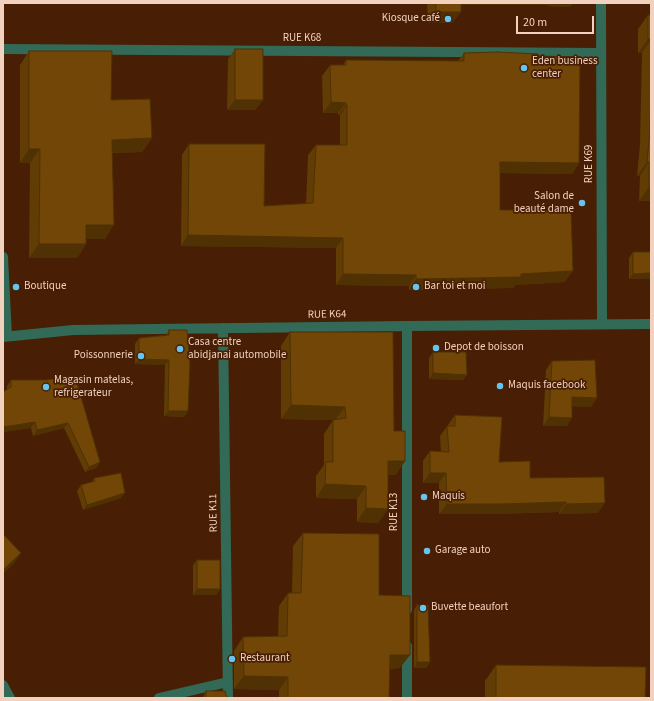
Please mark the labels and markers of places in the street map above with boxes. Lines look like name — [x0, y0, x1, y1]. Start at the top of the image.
place label: Kiosque café — [382, 12, 440, 26]
marker: Kiosque café — [443, 14, 453, 24]
place label: Eden business center — [532, 55, 598, 81]
marker: Eden business center — [519, 63, 529, 73]
place label: Salon de beauté dame — [514, 190, 574, 216]
marker: Salon de beauté dame — [577, 198, 587, 208]
place label: Boutique — [24, 280, 66, 294]
place label: Bar toi et moi — [424, 280, 486, 294]
marker: Boutique — [11, 282, 21, 292]
marker: Bar toi et moi — [411, 282, 421, 292]
place label: Casa centre abidjanai automobile — [188, 336, 286, 362]
place label: Depot de boisson — [444, 341, 524, 355]
marker: Depot de boisson — [431, 343, 441, 353]
marker: Casa centre abidjanai automobile — [175, 344, 185, 354]
place label: Poissonnerie — [74, 349, 133, 363]
marker: Poissonnerie — [136, 351, 146, 361]
place label: Magasin matelas, refrigerateur — [54, 374, 133, 400]
place label: Maquis facebook — [508, 379, 585, 393]
marker: Maquis facebook — [495, 381, 505, 391]
marker: Magasin matelas, refrigerateur — [41, 382, 51, 392]
place label: Maquis — [432, 490, 465, 504]
marker: Maquis — [419, 492, 429, 502]
place label: Garage auto — [435, 544, 491, 558]
marker: Garage auto — [422, 546, 432, 556]
place label: Buvette beaufort — [431, 601, 508, 615]
marker: Buvette beaufort — [418, 603, 428, 613]
place label: Restaurant — [240, 652, 290, 666]
marker: Restaurant — [227, 654, 237, 664]

